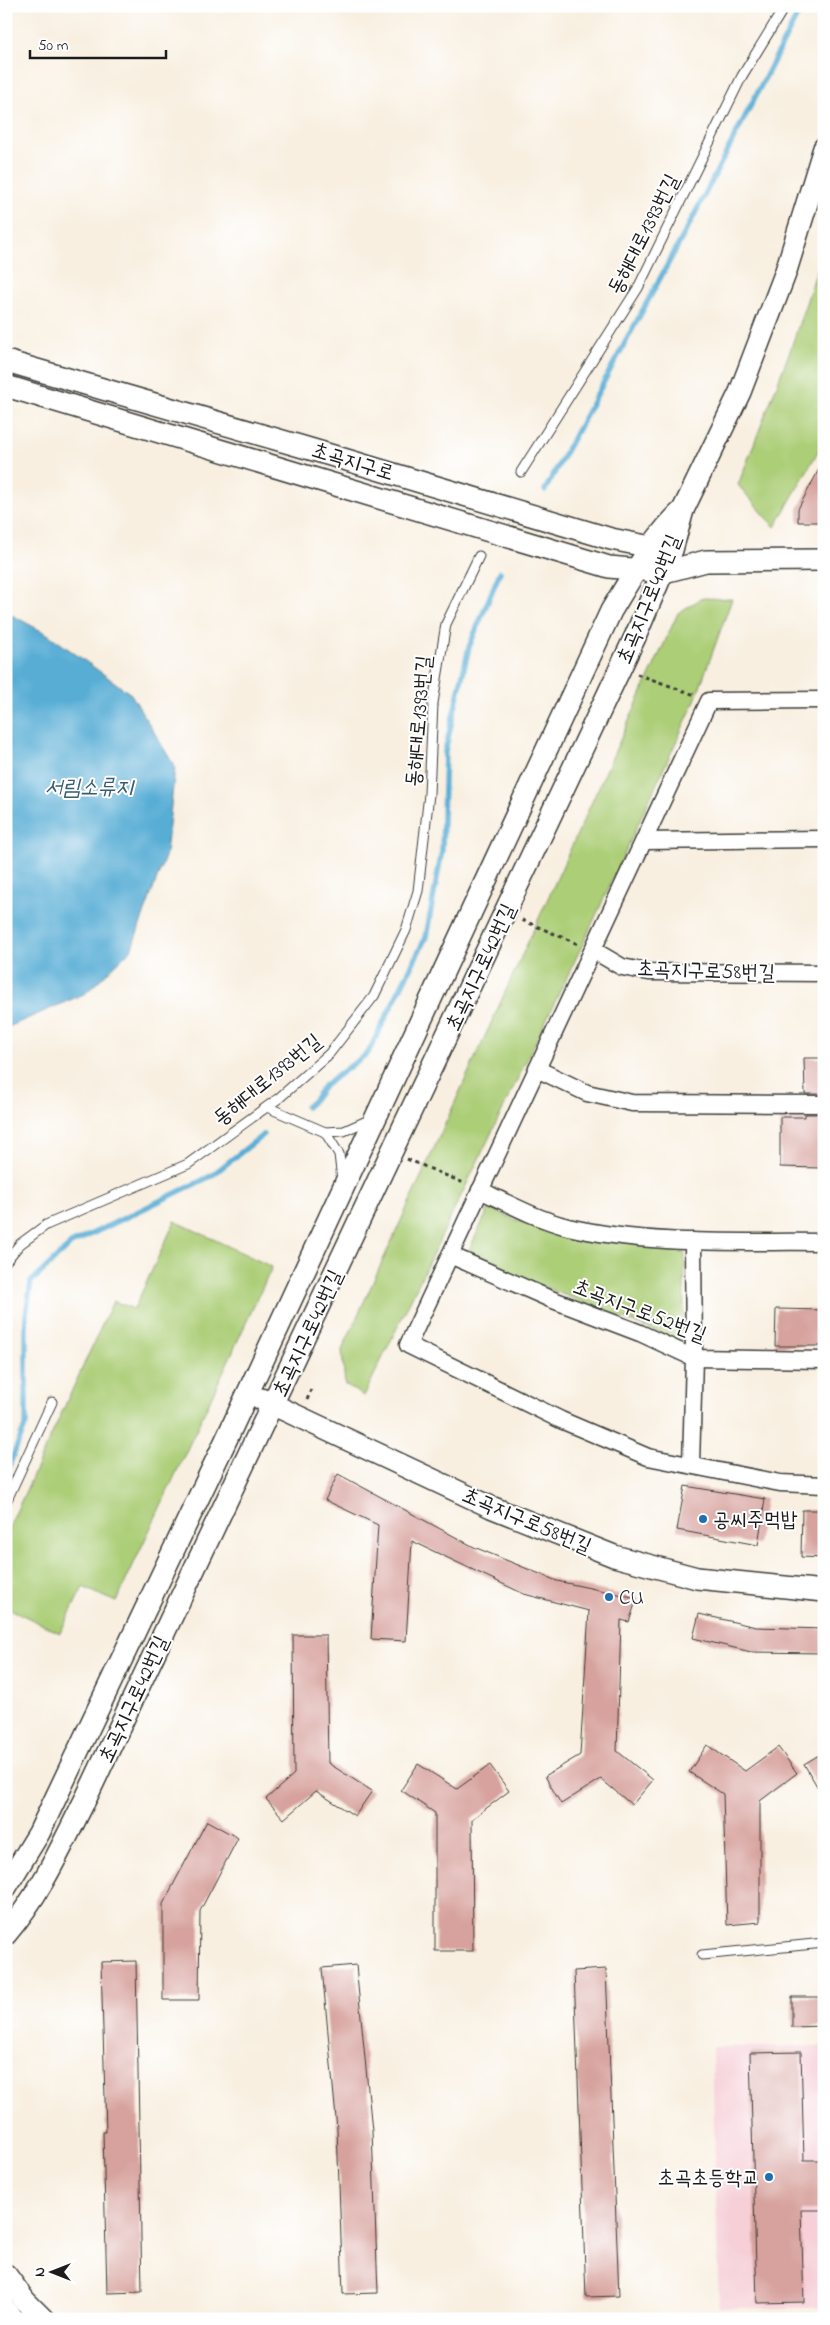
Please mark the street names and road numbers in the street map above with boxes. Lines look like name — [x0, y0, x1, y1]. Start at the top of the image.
street label: 동해대로1393번길 — [602, 169, 688, 300]
street label: 초곡지구로 — [308, 436, 397, 490]
street label: 초곡지구로42번길 — [610, 530, 690, 669]
street label: 동해대로1393번길 — [399, 654, 441, 788]
street label: 초곡지구로42번길 — [439, 899, 524, 1036]
street label: 초곡지구로58번길 — [636, 955, 776, 989]
street label: 동해대로1393번길 — [208, 1027, 329, 1134]
street label: 초곡지구로42번길 — [266, 1265, 351, 1402]
street label: 초곡지구로52번길 — [568, 1273, 710, 1351]
street label: 초곡지구로58번길 — [457, 1481, 596, 1563]
street label: 초곡지구로42번길 — [92, 1631, 177, 1768]

